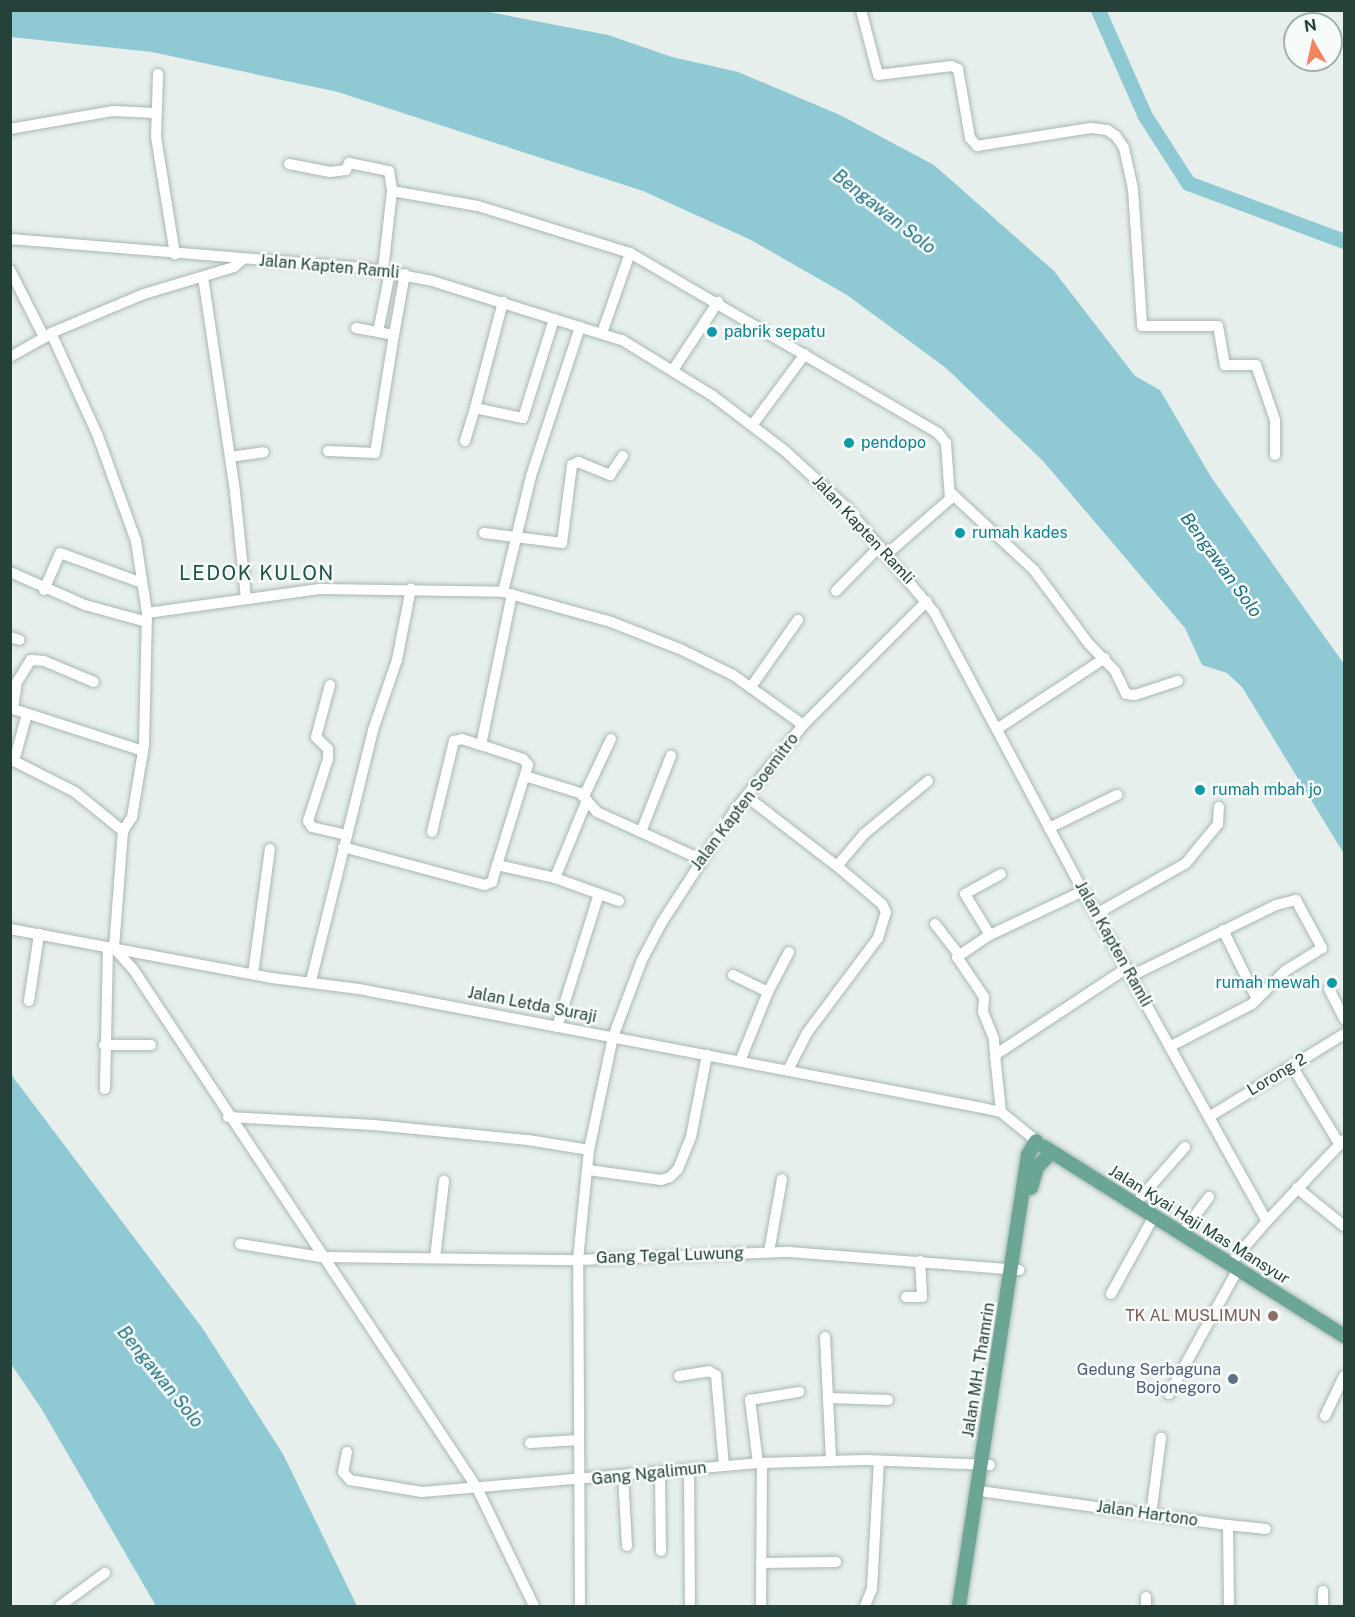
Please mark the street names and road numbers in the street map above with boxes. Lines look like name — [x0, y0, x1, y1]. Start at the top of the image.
street label: Jalan Kapten Ramli — [258, 251, 400, 283]
street label: Jalan Kapten Ramli — [808, 472, 918, 588]
street label: Jalan Kapten Soemitro — [687, 730, 803, 874]
street label: Jalan Kapten Ramli — [1070, 878, 1156, 1010]
street label: Jalan Letda Suraji — [466, 983, 598, 1027]
street label: Lorong 2 — [1244, 1050, 1310, 1100]
street label: Jalan Kyai Haji Mas Mansyur — [1105, 1161, 1293, 1289]
street label: Gang Tegal Luwung — [596, 1244, 744, 1268]
street label: Jalan MH. Thamrin — [959, 1301, 999, 1439]
street label: Gang Ngalimun — [591, 1458, 707, 1490]
street label: Jalan Hartono — [1095, 1497, 1199, 1531]

